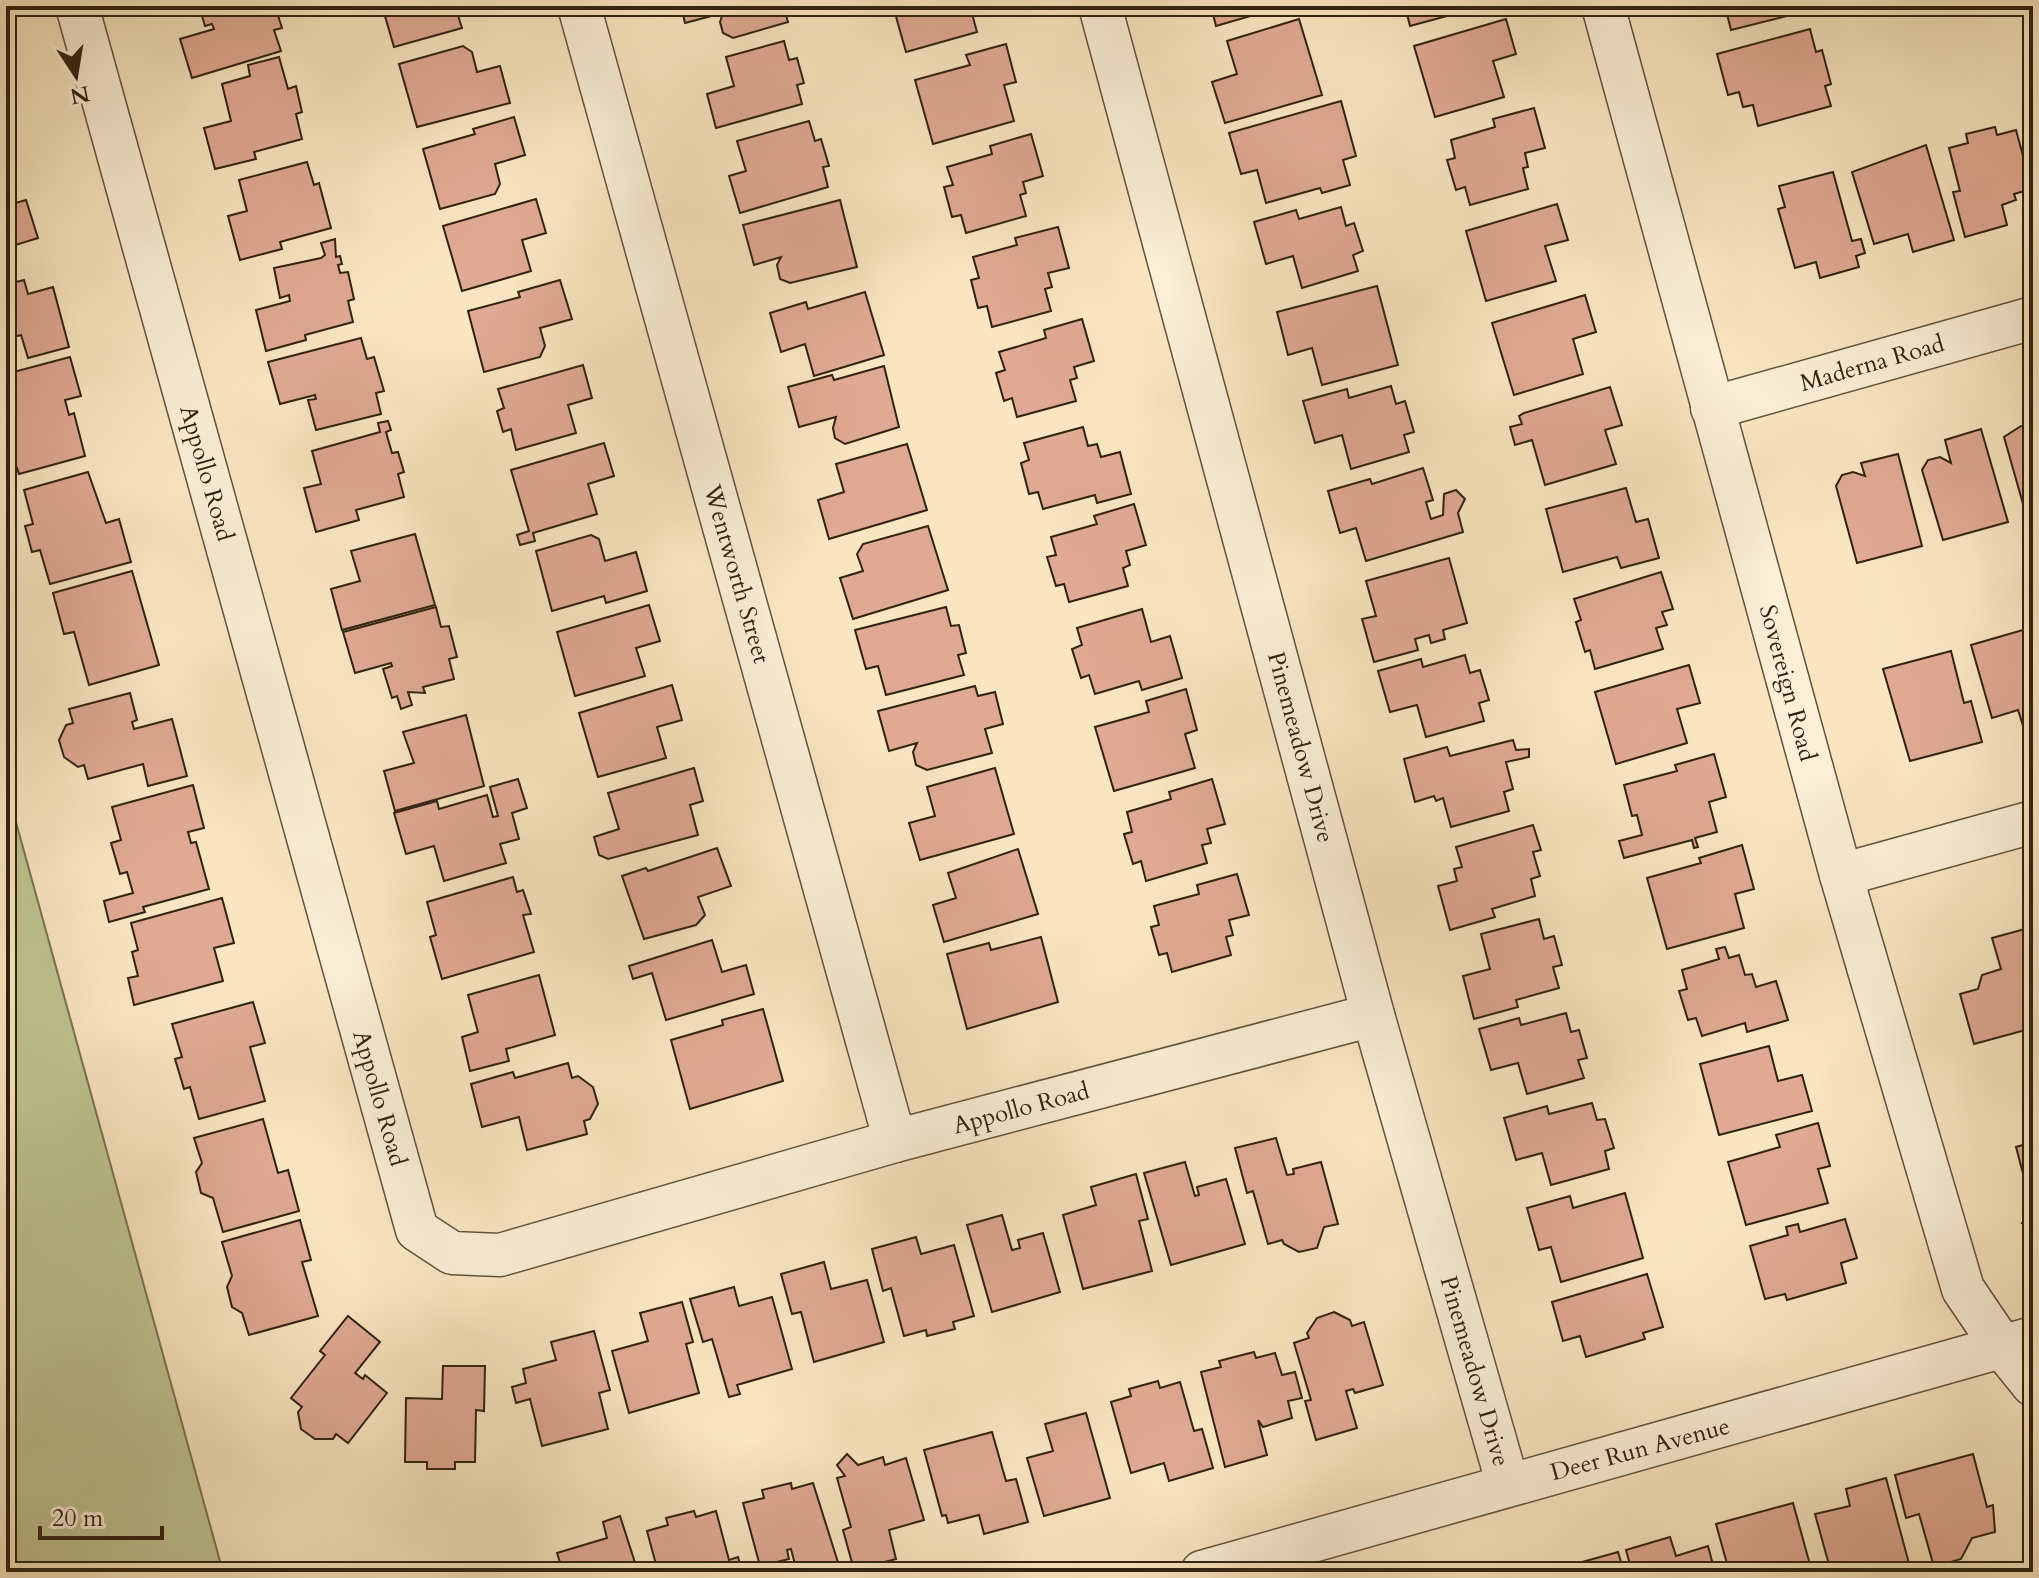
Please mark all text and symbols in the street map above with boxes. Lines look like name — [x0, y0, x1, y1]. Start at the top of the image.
north arrow — [36, 36, 116, 116]
text: N — [67, 78, 92, 111]
street label: Maderna Road — [1796, 327, 1948, 400]
street label: Appollo Road — [171, 401, 242, 545]
street label: Wentworth Street — [695, 480, 778, 668]
street label: Sovereign Road — [1751, 601, 1824, 765]
street label: Pinemeadow Drive — [1259, 648, 1342, 846]
street label: Appollo Road — [344, 1026, 415, 1170]
street label: Appollo Road — [949, 1074, 1093, 1143]
street label: Pinemeadow Drive — [1432, 1272, 1517, 1470]
street label: Deer Run Avenue — [1547, 1410, 1733, 1489]
scale bar — [40, 1490, 162, 1540]
text: 20 m — [52, 1502, 104, 1535]

